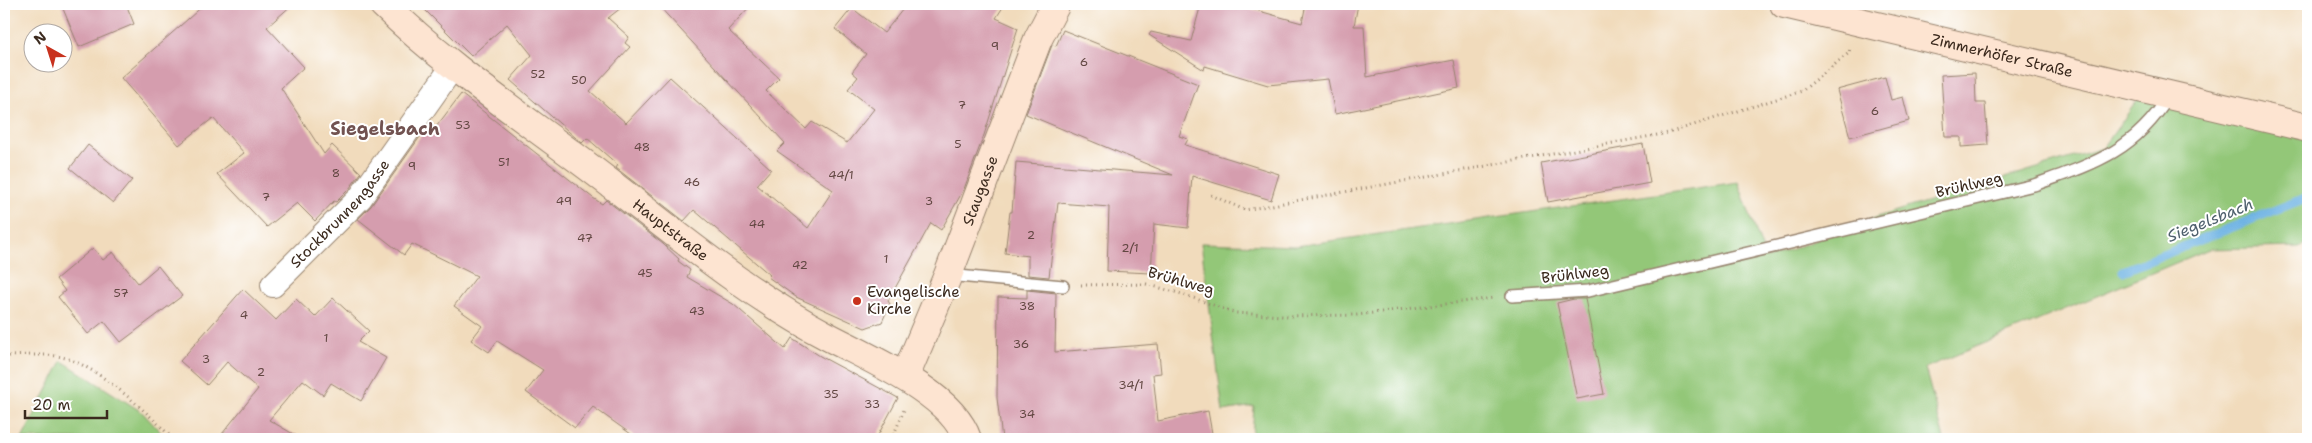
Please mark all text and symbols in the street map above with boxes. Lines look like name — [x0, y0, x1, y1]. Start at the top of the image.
north arrow — [22, 22, 72, 72]
text: N — [30, 27, 50, 48]
street label: Zimmerhöfer Straße — [1929, 29, 2075, 82]
house number: 9 — [991, 38, 999, 54]
house number: 6 — [1080, 54, 1088, 70]
house number: 52 — [530, 66, 546, 82]
house number: 50 — [571, 72, 587, 88]
house number: 7 — [958, 97, 966, 113]
house number: 6 — [1871, 103, 1879, 119]
district label: Siegelsbach — [330, 117, 440, 141]
house number: 53 — [455, 117, 471, 133]
house number: 5 — [954, 136, 962, 152]
house number: 48 — [634, 139, 650, 155]
street label: Staugasse — [958, 153, 1003, 229]
house number: 51 — [498, 154, 510, 170]
street label: Stockbrunnengasse — [286, 155, 394, 272]
house number: 9 — [408, 158, 416, 174]
house number: 8 — [332, 165, 340, 181]
house number: 44/1 — [828, 167, 854, 183]
street label: Brühlweg — [1934, 168, 2004, 202]
house number: 46 — [684, 174, 700, 190]
house number: 7 — [262, 189, 270, 205]
house number: 49 — [556, 193, 572, 209]
house number: 3 — [925, 193, 933, 209]
water label: Siegelsbach — [2164, 193, 2256, 247]
street label: Hauptstraße — [628, 194, 713, 266]
house number: 44 — [749, 216, 765, 232]
house number: 2 — [1027, 227, 1035, 243]
house number: 47 — [577, 230, 593, 246]
house number: 2/1 — [1121, 240, 1139, 256]
house number: 1 — [883, 251, 889, 267]
house number: 42 — [792, 257, 808, 273]
street label: Brühlweg — [1540, 260, 1610, 288]
street label: Brühlweg — [1146, 262, 1216, 300]
house number: 45 — [637, 265, 653, 281]
place label: Evangelische Kirche — [867, 282, 960, 319]
house number: 57 — [113, 285, 129, 301]
marker: Evangelische Kirche — [851, 295, 863, 307]
house number: 38 — [1019, 298, 1035, 314]
house number: 43 — [689, 303, 705, 319]
house number: 4 — [240, 307, 248, 323]
house number: 1 — [323, 330, 329, 346]
house number: 36 — [1013, 336, 1029, 352]
house number: 3 — [202, 351, 210, 367]
house number: 2 — [257, 364, 265, 380]
house number: 34/1 — [1118, 377, 1144, 393]
house number: 35 — [823, 386, 839, 402]
scale bar — [25, 388, 108, 420]
text: 20 m — [32, 395, 71, 415]
house number: 33 — [864, 396, 880, 412]
house number: 34 — [1019, 406, 1035, 422]

